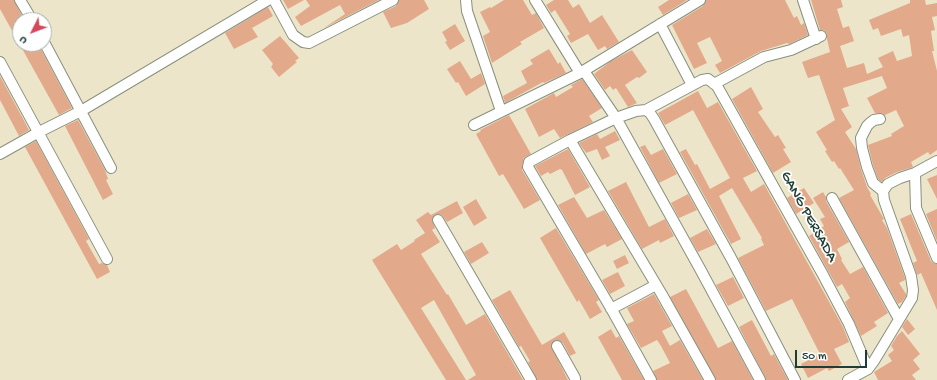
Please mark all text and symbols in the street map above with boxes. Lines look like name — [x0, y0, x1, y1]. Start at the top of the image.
north arrow — [12, 12, 52, 52]
text: U — [17, 33, 30, 46]
street label: GANG PERSADA — [776, 168, 840, 266]
scale bar — [797, 342, 869, 368]
text: 50 m — [802, 350, 827, 364]

